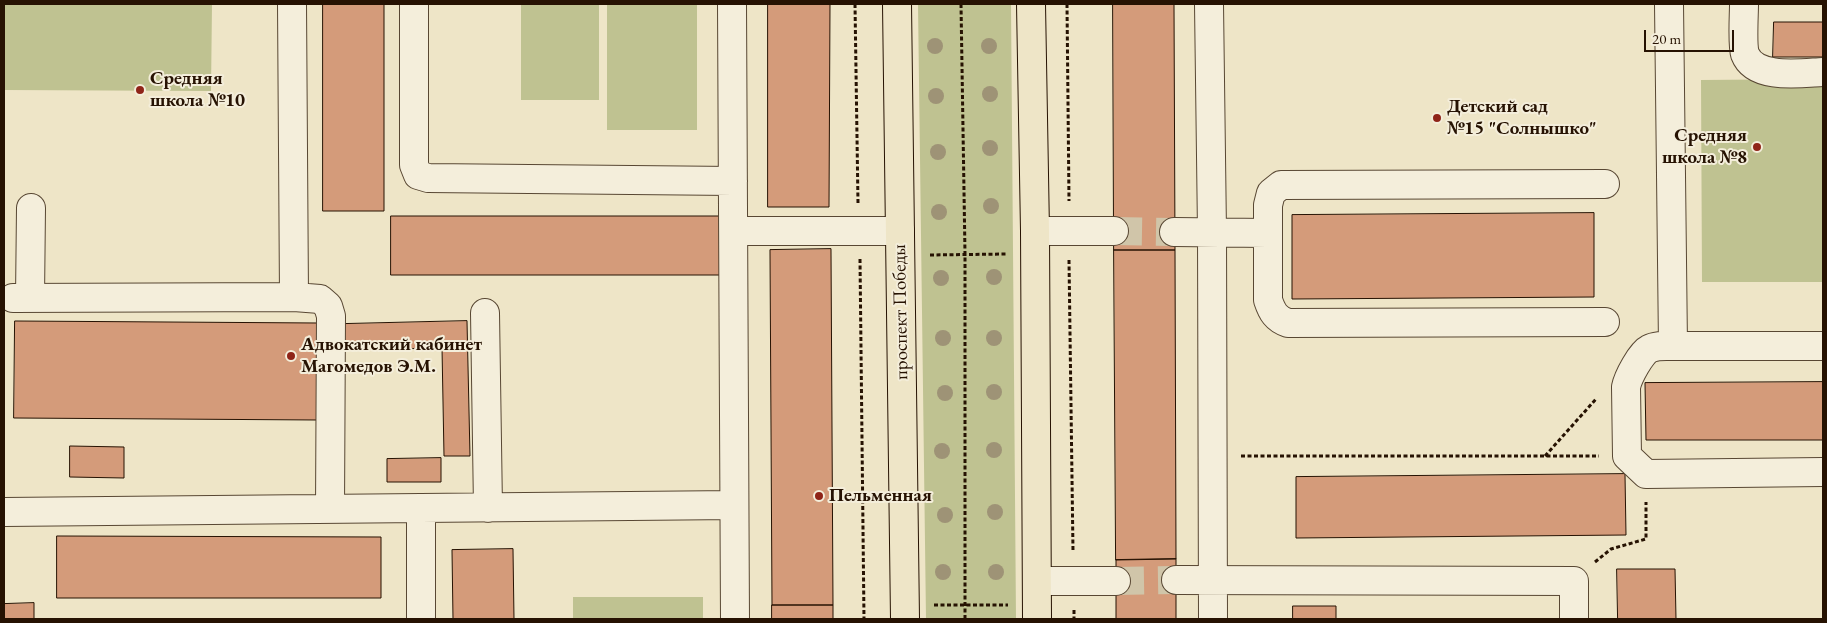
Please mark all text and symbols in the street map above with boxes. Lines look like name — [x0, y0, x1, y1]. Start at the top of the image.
scale bar — [1647, 20, 1737, 52]
text: 20 m — [1652, 29, 1681, 48]
place label: Средняя школа №10 — [150, 68, 245, 112]
marker: Средняя школа №10 — [134, 84, 146, 96]
place label: Детский сад №15 "Солнышко" — [1447, 96, 1597, 140]
marker: Детский сад №15 "Солнышко" — [1431, 112, 1443, 124]
place label: Средняя школа №8 — [1662, 125, 1747, 169]
marker: Средняя школа №8 — [1751, 141, 1763, 153]
street label: проспект Победы — [888, 244, 914, 380]
place label: Адвокатский кабинет Магомедов Э.М. — [301, 334, 482, 378]
marker: Адвокатский кабинет Магомедов Э.М. — [285, 350, 297, 362]
place label: Пельменная — [829, 485, 932, 507]
marker: Пельменная — [813, 490, 825, 502]

